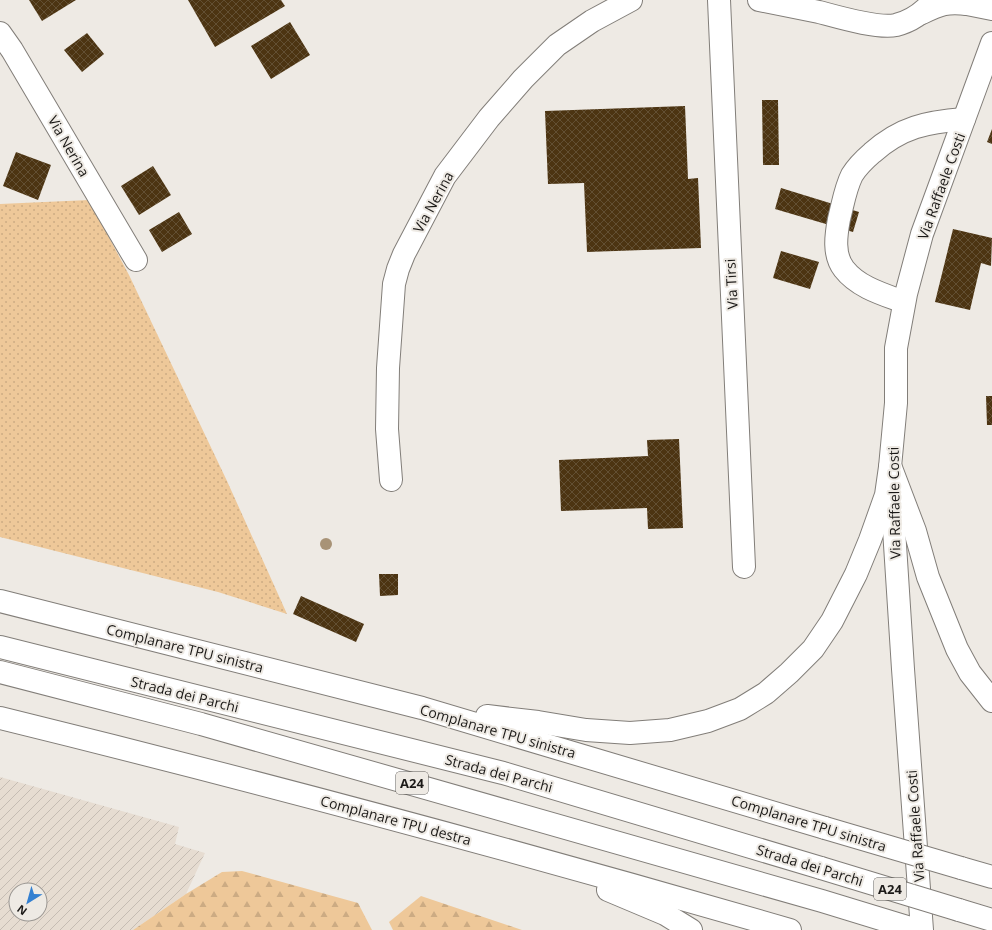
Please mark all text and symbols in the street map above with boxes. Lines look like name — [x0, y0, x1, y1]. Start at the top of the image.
street label: Via Nerina — [44, 112, 94, 180]
street label: Via Raffaele Costi — [913, 130, 969, 242]
street label: Via Nerina — [408, 168, 458, 236]
street label: Via Tirsi — [720, 258, 742, 310]
street label: Via Raffaele Costi — [884, 447, 904, 559]
street label: Complanare TPU sinistra — [105, 619, 265, 677]
street label: Strada dei Parchi — [129, 671, 241, 717]
street label: Complanare TPU sinistra — [418, 700, 578, 762]
street label: Strada dei Parchi — [443, 750, 555, 796]
street label: Via Raffaele Costi — [902, 769, 928, 883]
road number: A24 — [396, 772, 428, 794]
street label: Complanare TPU sinistra — [729, 790, 889, 856]
street label: Complanare TPU destra — [319, 791, 473, 849]
street label: Strada dei Parchi — [754, 840, 866, 890]
road number: A24 — [874, 878, 906, 900]
north arrow — [8, 882, 48, 922]
text: N — [14, 902, 30, 919]

